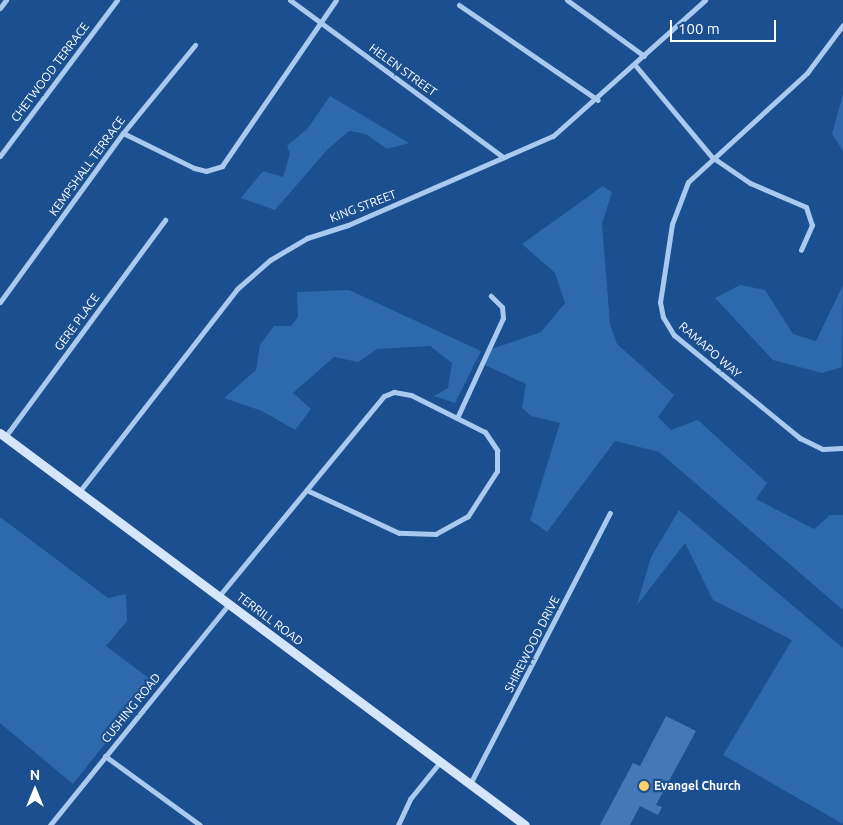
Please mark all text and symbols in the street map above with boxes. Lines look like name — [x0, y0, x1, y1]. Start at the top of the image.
scale bar — [673, 10, 779, 42]
street label: CHETWOOD TERRACE — [8, 19, 92, 125]
text: 100 m — [678, 20, 720, 37]
street label: HELEN STREET — [366, 41, 440, 99]
street label: KEMPSHALL TERRACE — [46, 113, 128, 219]
street label: KING STREET — [328, 187, 398, 225]
street label: GERE PLACE — [51, 291, 103, 353]
street label: RAMAPO WAY — [676, 319, 744, 381]
street label: TERRILL ROAD — [234, 589, 306, 649]
street label: SHIREWOOD DRIVE — [501, 593, 563, 695]
street label: CUSHING ROAD — [99, 670, 163, 746]
north arrow — [10, 765, 60, 815]
text: N — [30, 767, 40, 783]
place label: Evangel Church — [654, 779, 741, 793]
marker: Evangel Church — [638, 780, 650, 792]

